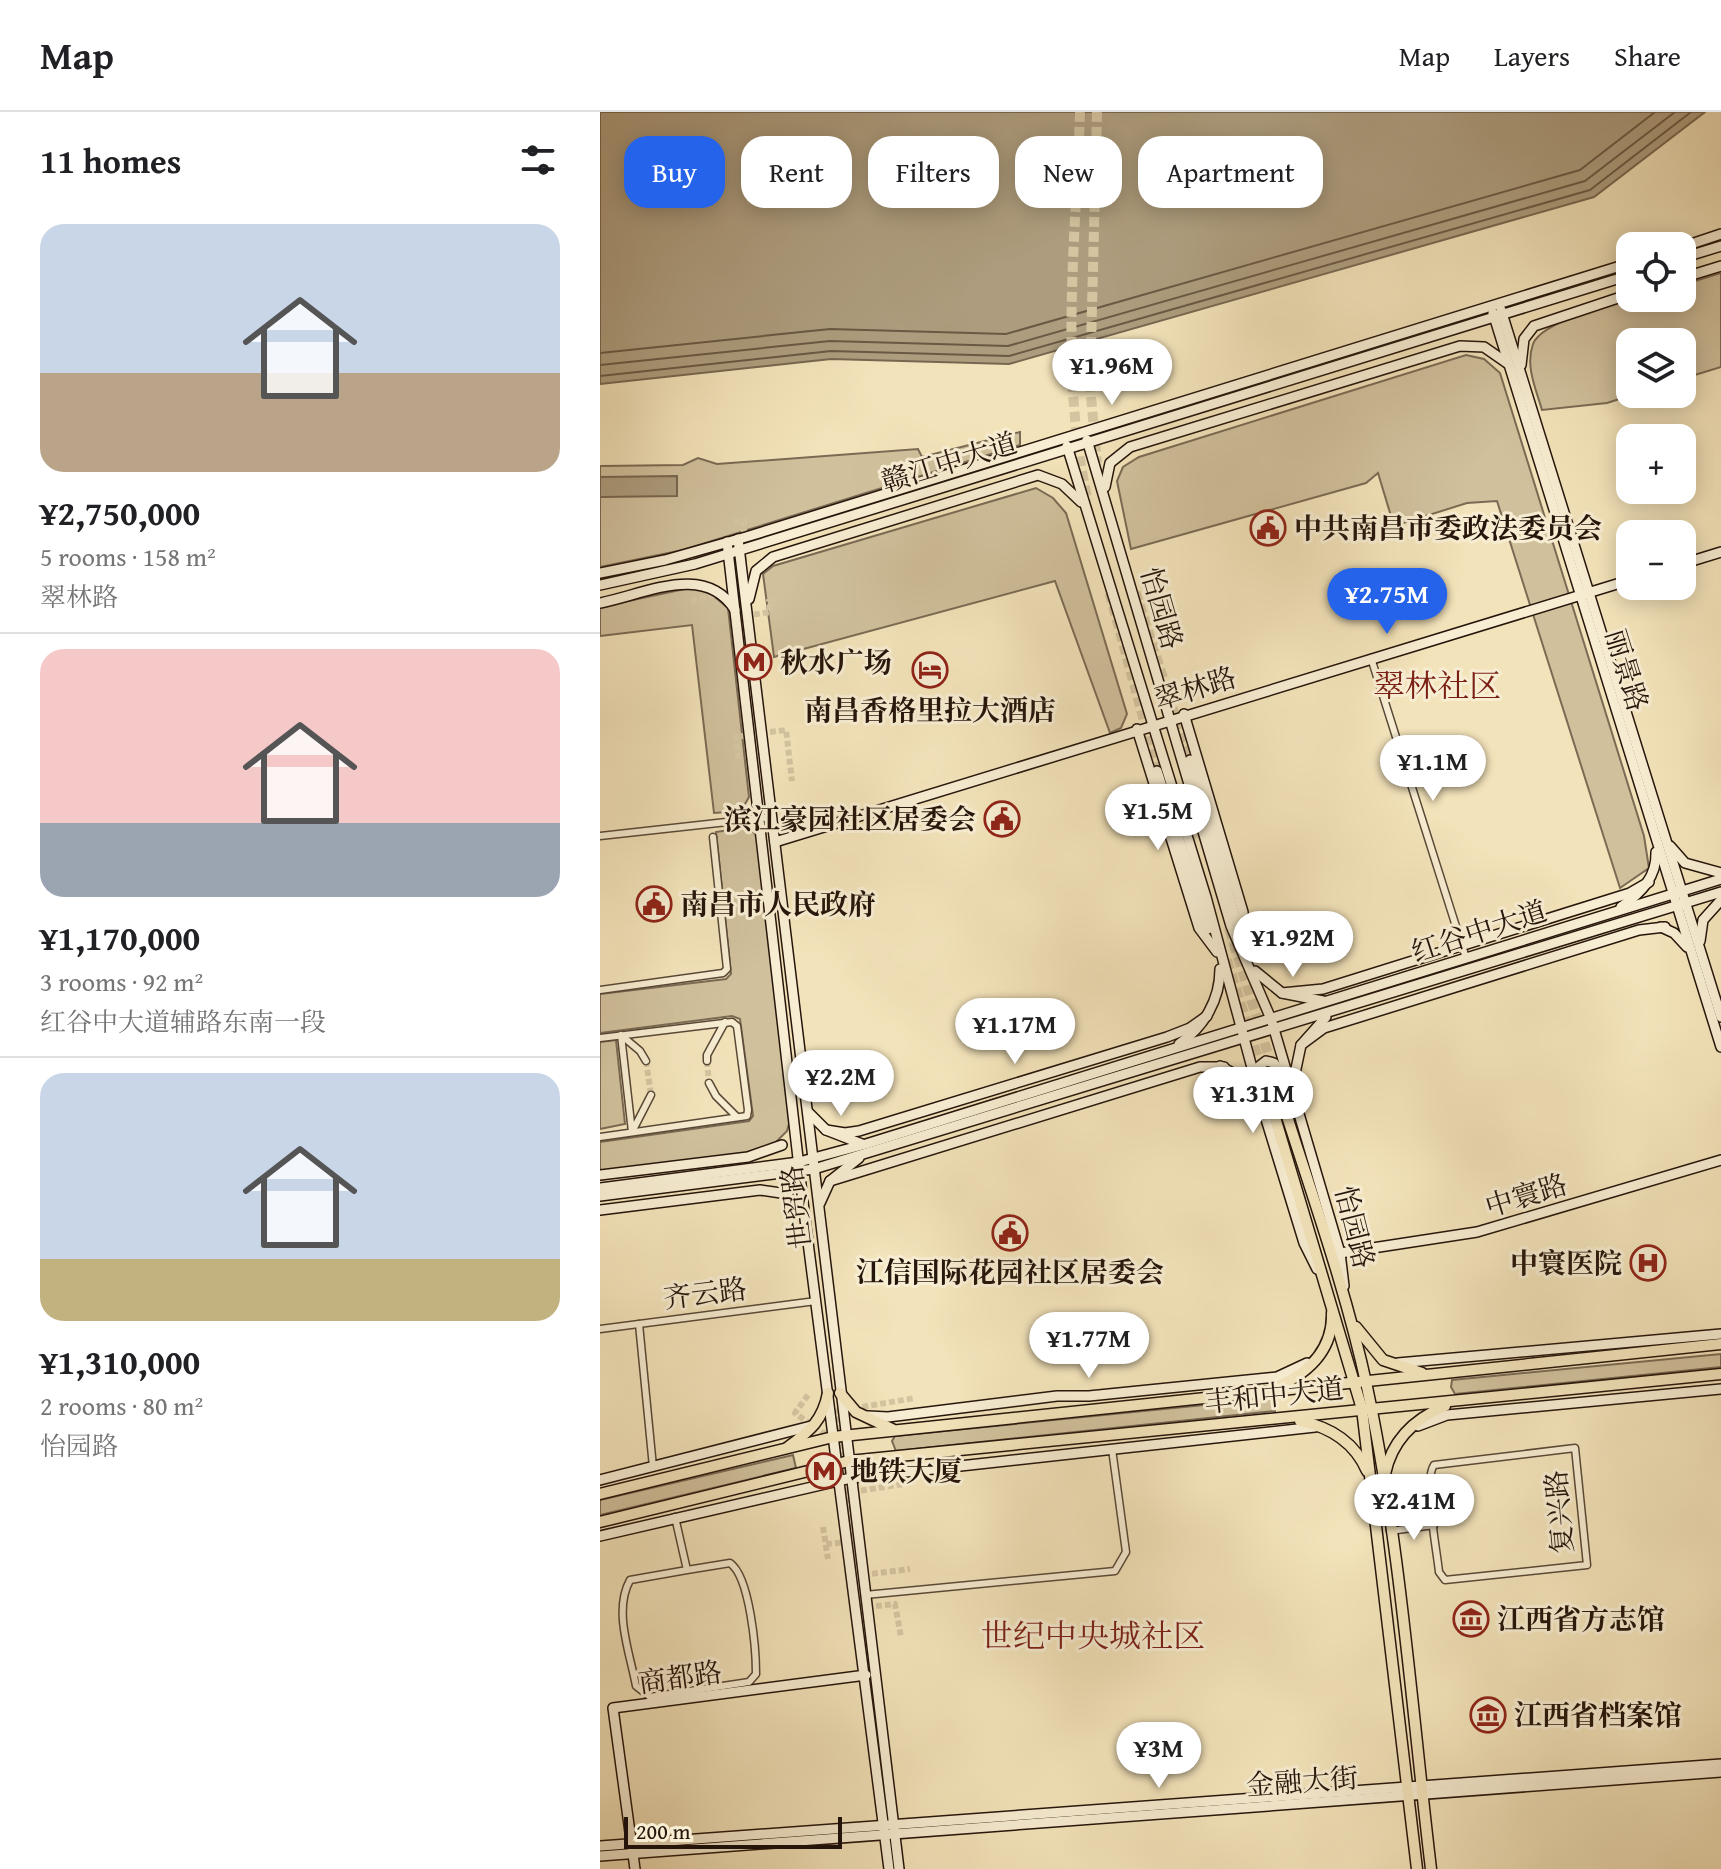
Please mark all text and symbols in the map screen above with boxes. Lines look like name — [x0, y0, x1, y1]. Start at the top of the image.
text: Map — [40, 27, 114, 83]
text: Map — [1399, 35, 1450, 76]
text: Layers — [1494, 35, 1570, 76]
text: Share — [1614, 35, 1681, 76]
text: 11 homes — [40, 136, 181, 185]
chip: Buy — [624, 136, 725, 208]
chip: Rent — [741, 136, 852, 208]
chip: Filters — [868, 136, 999, 208]
chip: New — [1015, 136, 1122, 208]
chip: Apartment — [1138, 136, 1323, 208]
icon: filters — [516, 138, 560, 182]
map controls — [1616, 232, 1696, 600]
button: locate — [1616, 232, 1696, 312]
icon: home — [228, 276, 372, 420]
button: layers — [1616, 328, 1696, 408]
pin: ¥1.96M — [1047, 339, 1177, 407]
text: ¥1.96M — [1070, 345, 1154, 384]
street label: 赣江中大道 — [876, 421, 1022, 502]
button: + — [1616, 424, 1696, 504]
text: ¥2,750,000 — [40, 488, 200, 537]
place label: 中共南昌市委政法委员会 — [1294, 507, 1602, 548]
public building icon: 中共南昌市委政法委员会 — [1249, 509, 1287, 547]
button: − — [1616, 520, 1696, 600]
text: 5 rooms · 158 m² — [40, 537, 216, 576]
street label: 怡园路 — [1131, 562, 1194, 654]
pin: ¥2.75M — [1322, 568, 1452, 636]
text: ¥2.75M — [1345, 574, 1429, 613]
text: 翠林路 — [40, 577, 118, 616]
street label: 丽景路 — [1596, 624, 1659, 716]
place label: 秋水广场 — [780, 641, 892, 682]
metro station icon: 秋水广场 — [735, 643, 773, 681]
hotel icon: 南昌香格里拉大酒店 — [911, 651, 949, 689]
street label: 翠林路 — [1149, 656, 1241, 719]
district label: 翠林社区 — [1373, 662, 1501, 709]
place label: 南昌香格里拉大酒店 — [804, 689, 1056, 730]
icon: home — [228, 701, 372, 845]
pin: ¥1.1M — [1377, 735, 1489, 803]
text: ¥1.1M — [1398, 741, 1468, 780]
pin: ¥1.5M — [1102, 784, 1214, 852]
text: ¥1.5M — [1123, 790, 1193, 829]
place label: 滨江豪园社区居委会 — [724, 798, 976, 839]
public building icon: 滨江豪园社区居委会 — [983, 800, 1021, 838]
place label: 南昌市人民政府 — [680, 883, 876, 924]
public building icon: 南昌市人民政府 — [635, 885, 673, 923]
street label: 红谷中大道 — [1406, 889, 1552, 972]
pin: ¥1.92M — [1228, 911, 1358, 979]
text: ¥1,170,000 — [40, 913, 200, 962]
text: ¥1.92M — [1251, 917, 1335, 956]
text: 3 rooms · 92 m² — [40, 962, 203, 1001]
pin: ¥1.17M — [950, 998, 1080, 1066]
text: 红谷中大道辅路东南一段 — [40, 1002, 326, 1041]
text: ¥1.17M — [973, 1004, 1057, 1043]
pin: ¥2.2M — [785, 1050, 897, 1118]
text: ¥2.2M — [806, 1056, 876, 1095]
pin: ¥1.31M — [1188, 1067, 1318, 1135]
text: ¥1.31M — [1211, 1073, 1295, 1112]
icon: home — [228, 1125, 372, 1269]
street label: 世贸路 — [770, 1163, 821, 1251]
street label: 中寰路 — [1480, 1163, 1572, 1226]
street label: 怡园路 — [1325, 1181, 1386, 1273]
public building icon: 江信国际花园社区居委会 — [991, 1214, 1029, 1252]
place label: 中寰医院 — [1510, 1242, 1622, 1283]
hospital icon: 中寰医院 — [1629, 1244, 1667, 1282]
place label: 江信国际花园社区居委会 — [856, 1251, 1164, 1292]
street label: 齐云路 — [661, 1267, 749, 1318]
pin: ¥1.77M — [1024, 1312, 1154, 1380]
text: ¥1.77M — [1047, 1318, 1131, 1357]
text: ¥1,310,000 — [40, 1337, 200, 1386]
street label: 丰和中大道 — [1202, 1367, 1346, 1422]
text: 2 rooms · 80 m² — [40, 1386, 203, 1425]
text: 怡园路 — [40, 1426, 118, 1465]
place label: 地铁大厦 — [850, 1450, 962, 1491]
metro station icon: 地铁大厦 — [805, 1452, 843, 1490]
street label: 复兴路 — [1534, 1468, 1583, 1556]
pin: ¥2.41M — [1349, 1474, 1479, 1542]
text: ¥2.41M — [1372, 1480, 1456, 1519]
place label: 江西省方志馆 — [1497, 1598, 1665, 1639]
museum icon: 江西省方志馆 — [1452, 1600, 1490, 1638]
district label: 世纪中央城社区 — [981, 1612, 1205, 1659]
street label: 商都路 — [635, 1650, 724, 1703]
place label: 江西省档案馆 — [1514, 1694, 1682, 1735]
museum icon: 江西省档案馆 — [1469, 1696, 1507, 1734]
pin: ¥3M — [1120, 1722, 1198, 1790]
text: ¥3M — [1134, 1728, 1184, 1767]
street label: 金融大街 — [1245, 1756, 1359, 1805]
scale bar — [624, 1813, 842, 1849]
text: 200 m — [636, 1815, 691, 1847]

